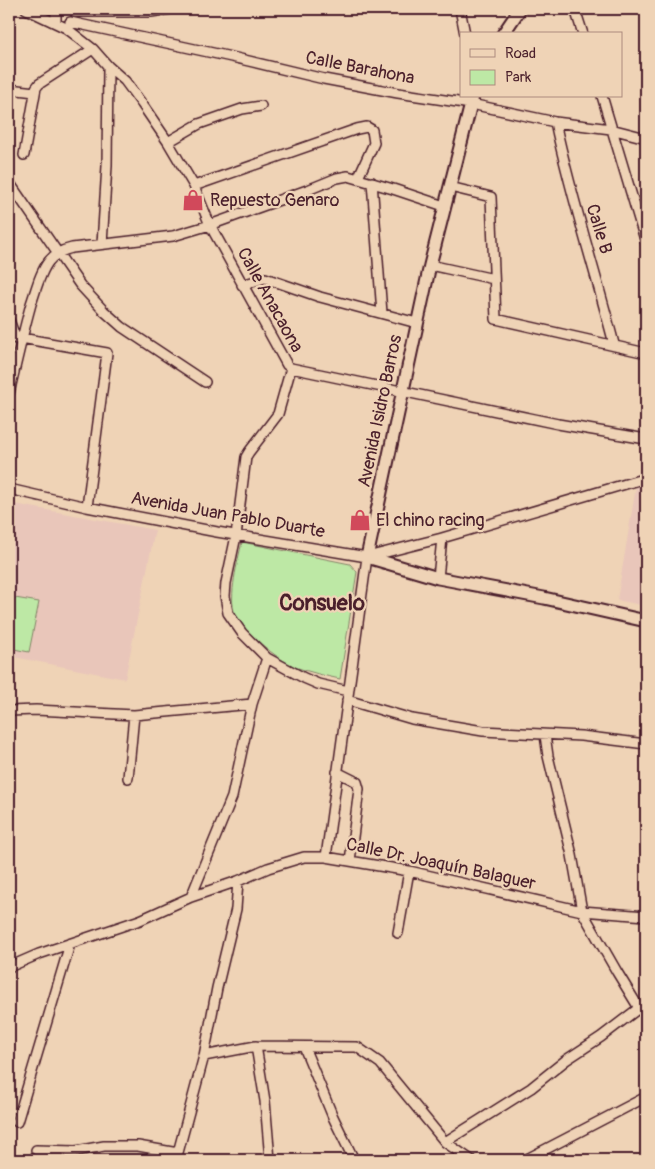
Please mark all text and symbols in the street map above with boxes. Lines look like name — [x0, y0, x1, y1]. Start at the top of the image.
legend — [460, 32, 622, 98]
text: Road — [505, 44, 536, 63]
street label: Calle Barahona — [303, 46, 417, 90]
text: Park — [505, 68, 532, 87]
shop icon: Repuesto Genaro — [180, 187, 206, 213]
place label: Repuesto Genaro — [210, 189, 340, 212]
street label: Calle B — [581, 201, 617, 257]
street label: Calle Anacaona — [232, 243, 308, 357]
street label: Avenida Isidro Barros — [353, 333, 407, 489]
street label: Avenida Juan Pablo Duarte — [129, 487, 327, 543]
shop icon: El chino racing — [347, 507, 373, 533]
place label: El chino racing — [376, 509, 485, 532]
district label: Consuelo — [279, 589, 365, 617]
street label: Calle Dr. Joaquín Balaguer — [344, 833, 538, 895]

